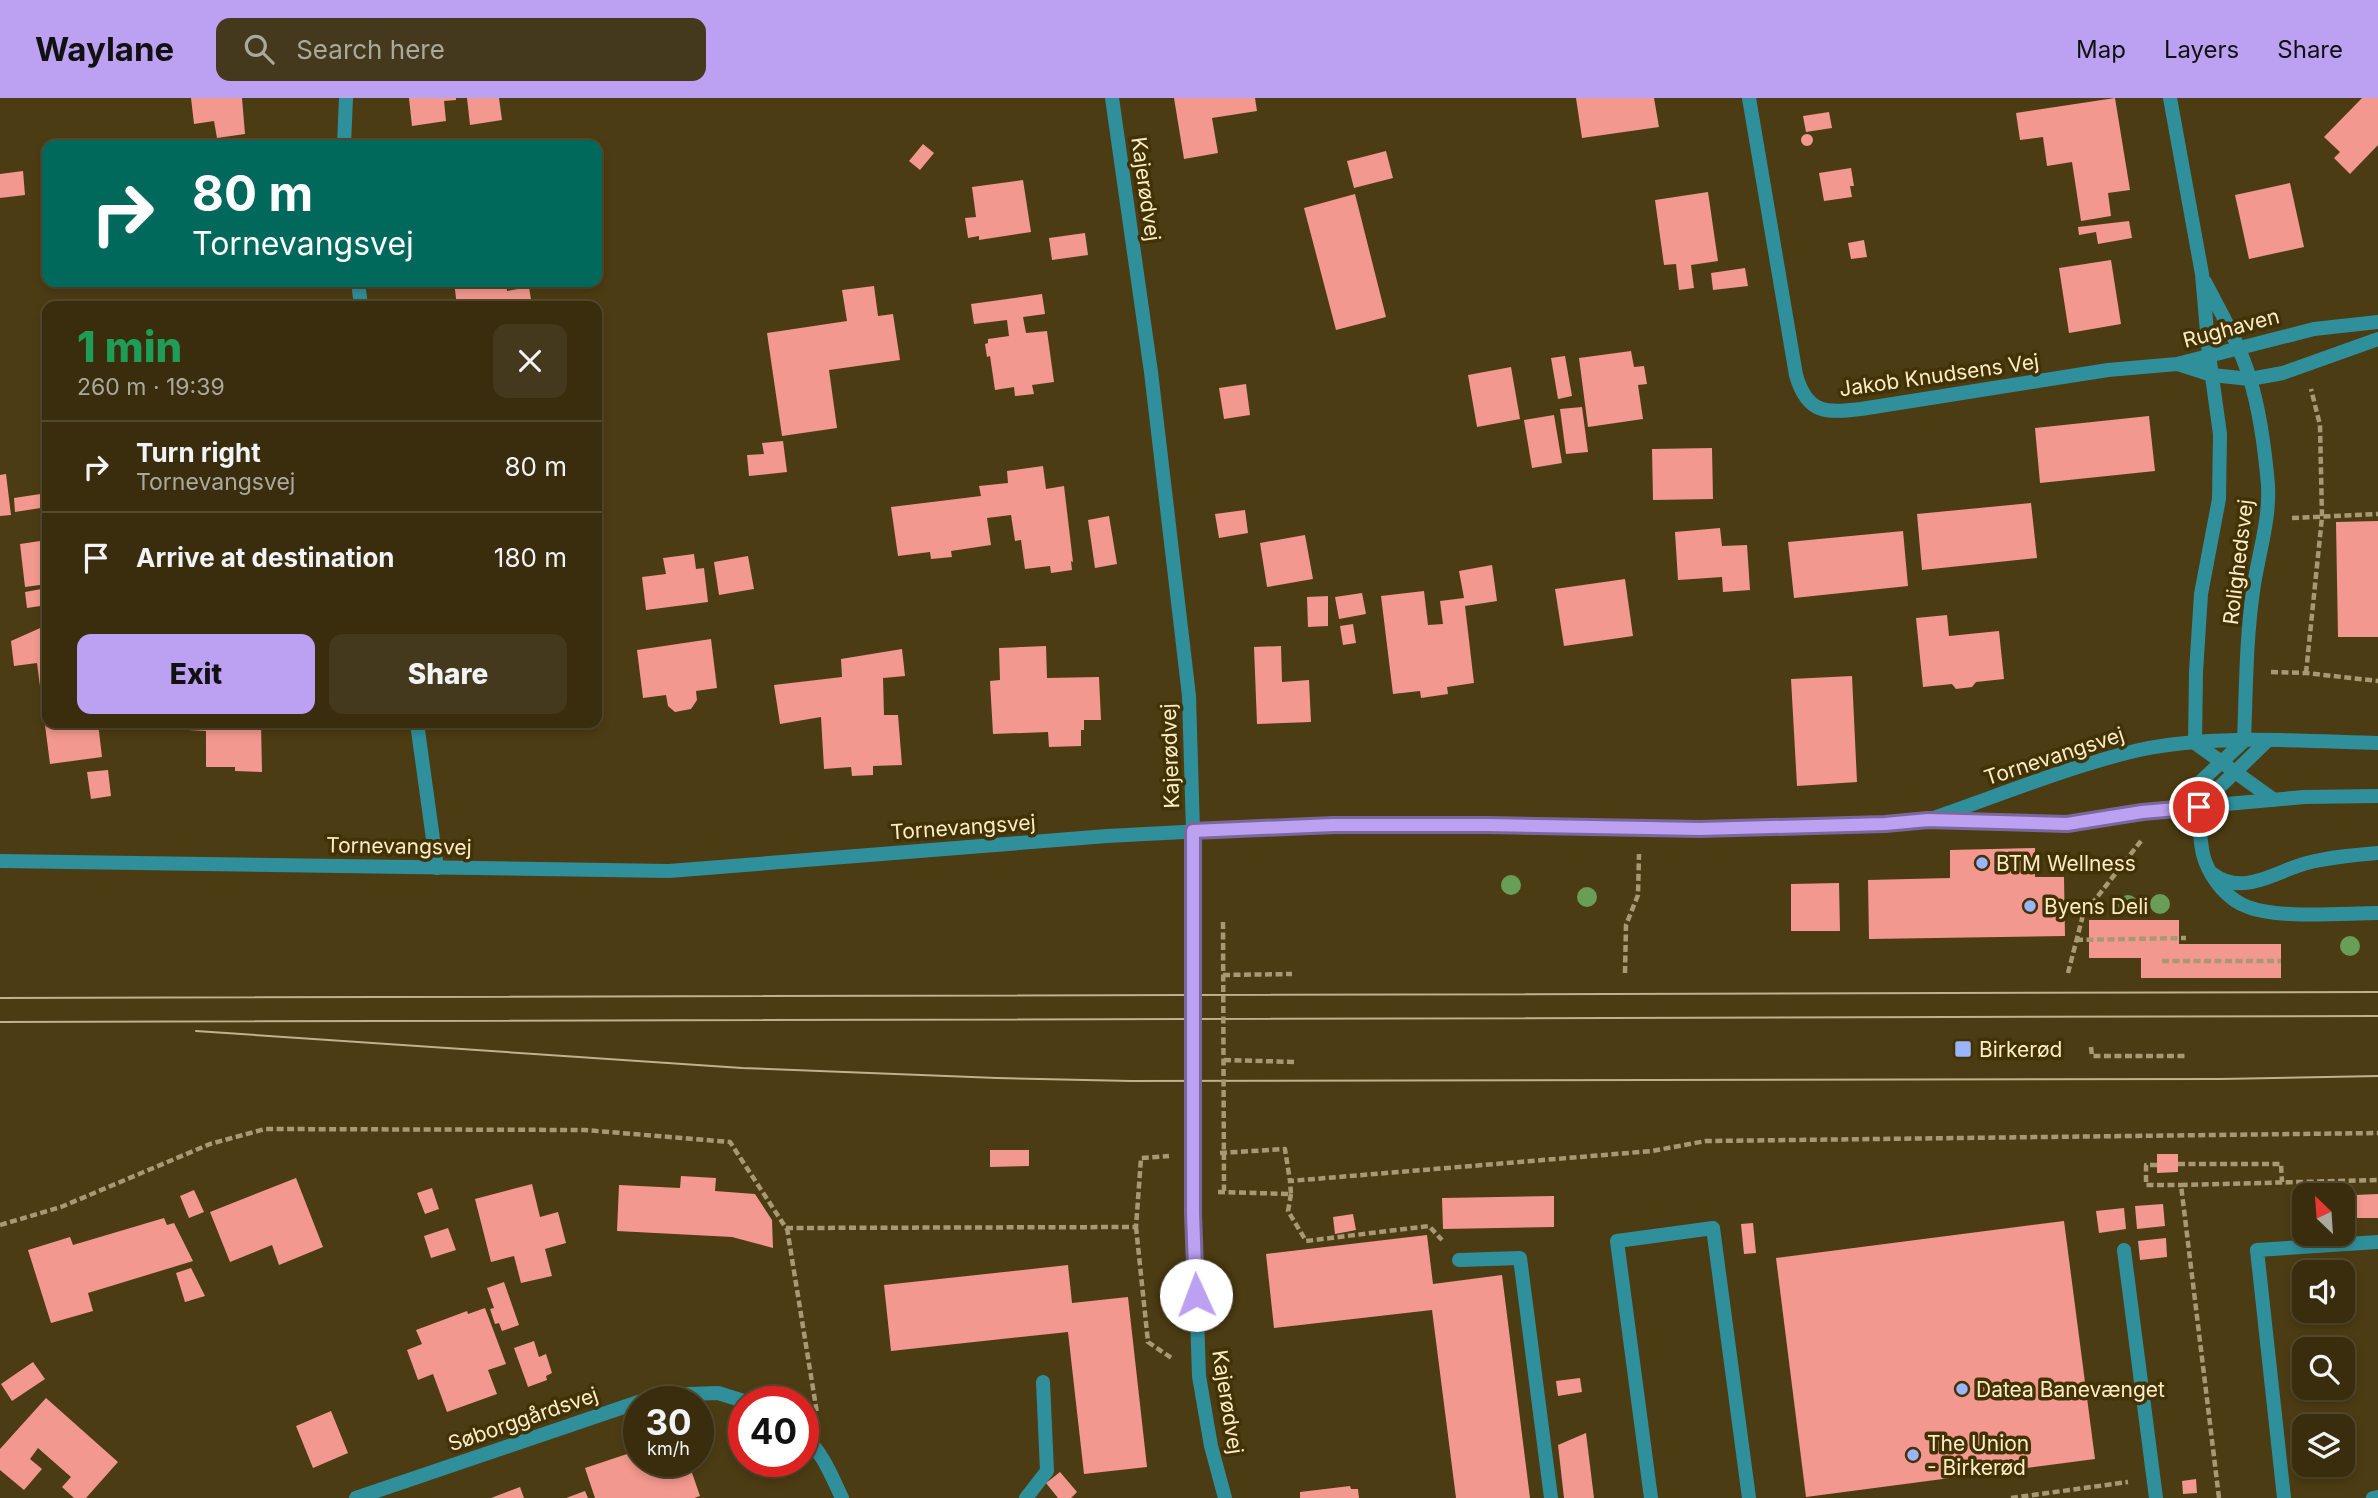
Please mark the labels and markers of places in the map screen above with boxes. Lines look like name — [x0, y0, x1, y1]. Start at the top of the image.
pin — [2169, 777, 2229, 837]
place label: BTM Wellness — [1996, 851, 2136, 876]
marker: BTM Wellness — [1974, 855, 1990, 871]
place label: Byens Deli — [2044, 894, 2148, 919]
marker: Byens Deli — [2022, 898, 2038, 914]
place label: Birkerød — [1979, 1037, 2062, 1062]
marker: Birkerød — [1953, 1039, 1973, 1059]
place label: Datea Banevænget — [1976, 1377, 2165, 1402]
marker: Datea Banevænget — [1954, 1381, 1970, 1397]
place label: The Union - Birkerød — [1927, 1431, 2029, 1480]
marker: The Union - Birkerød — [1905, 1447, 1921, 1463]

